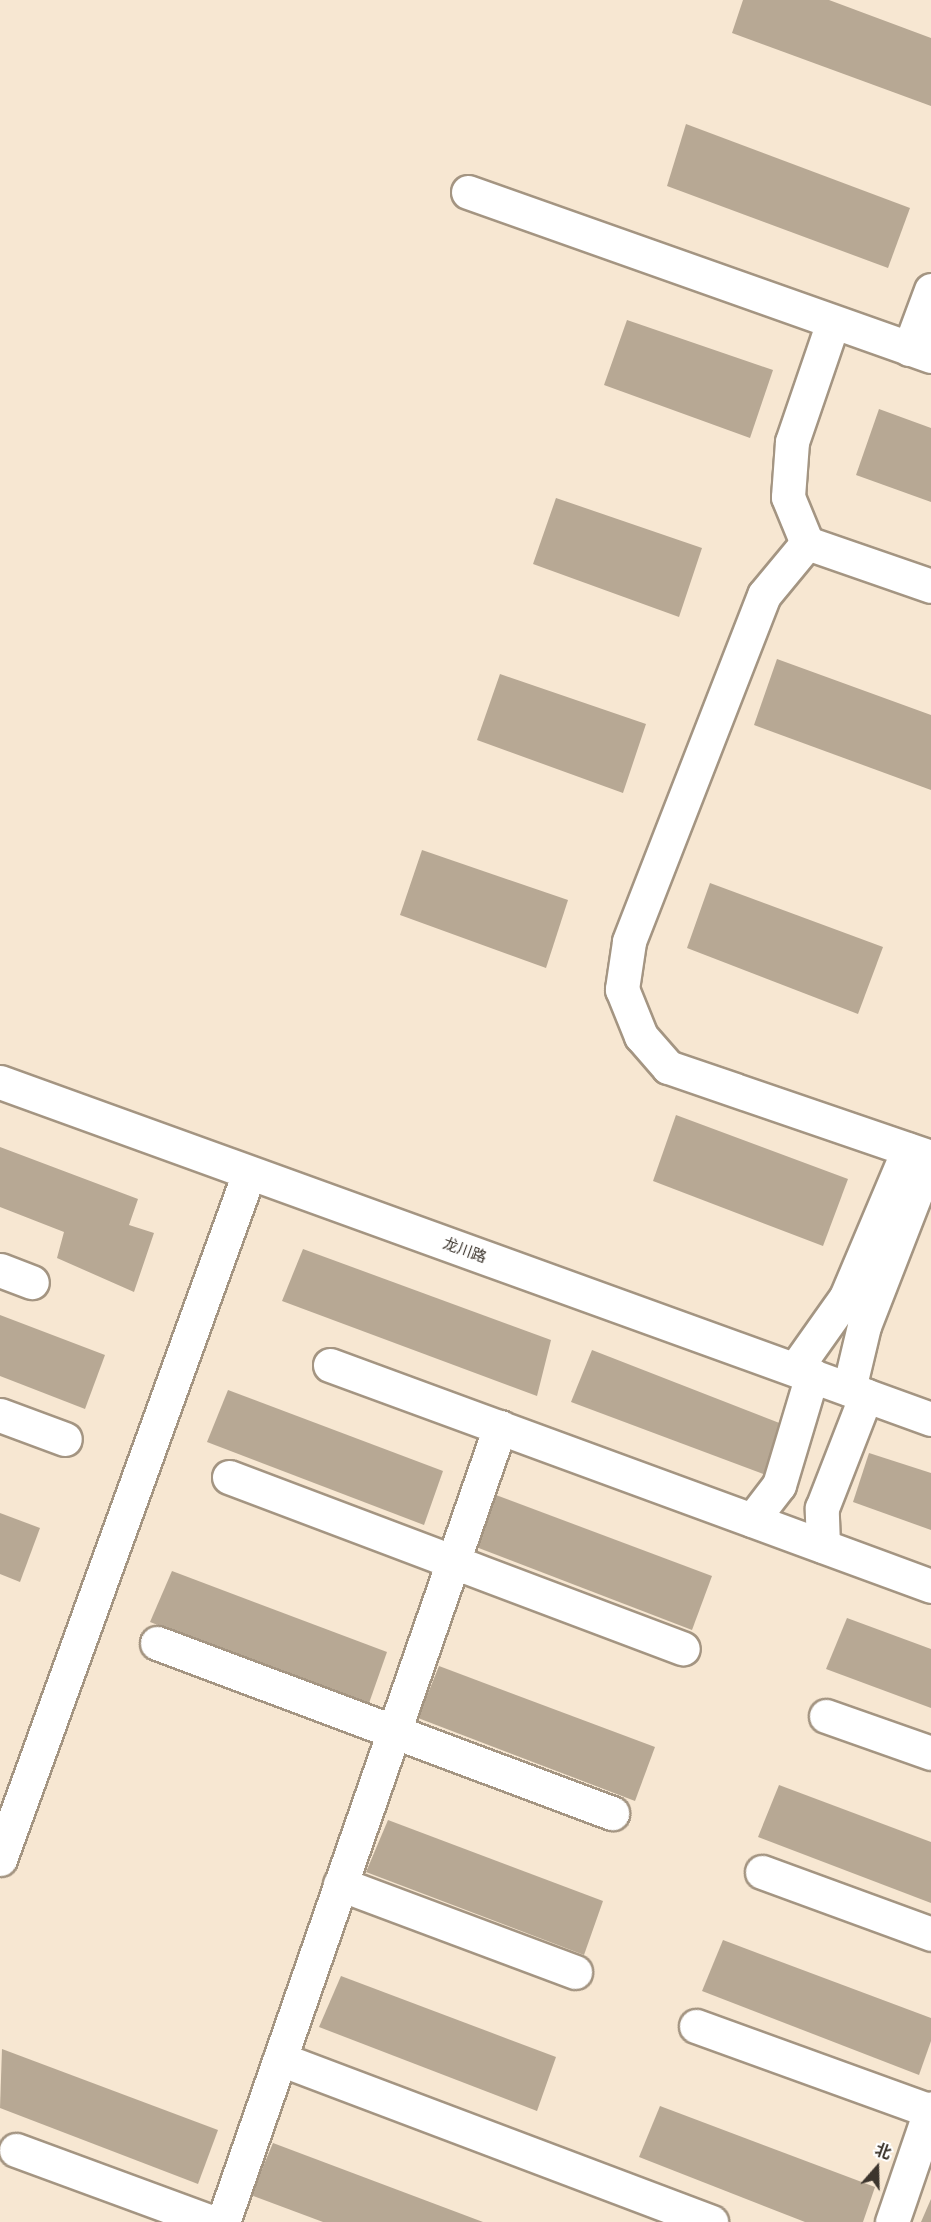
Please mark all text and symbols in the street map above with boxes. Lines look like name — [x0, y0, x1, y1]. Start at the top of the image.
street label: 龙川路 — [441, 1234, 489, 1266]
text: 北 — [872, 2137, 895, 2165]
north arrow — [847, 2138, 907, 2198]

